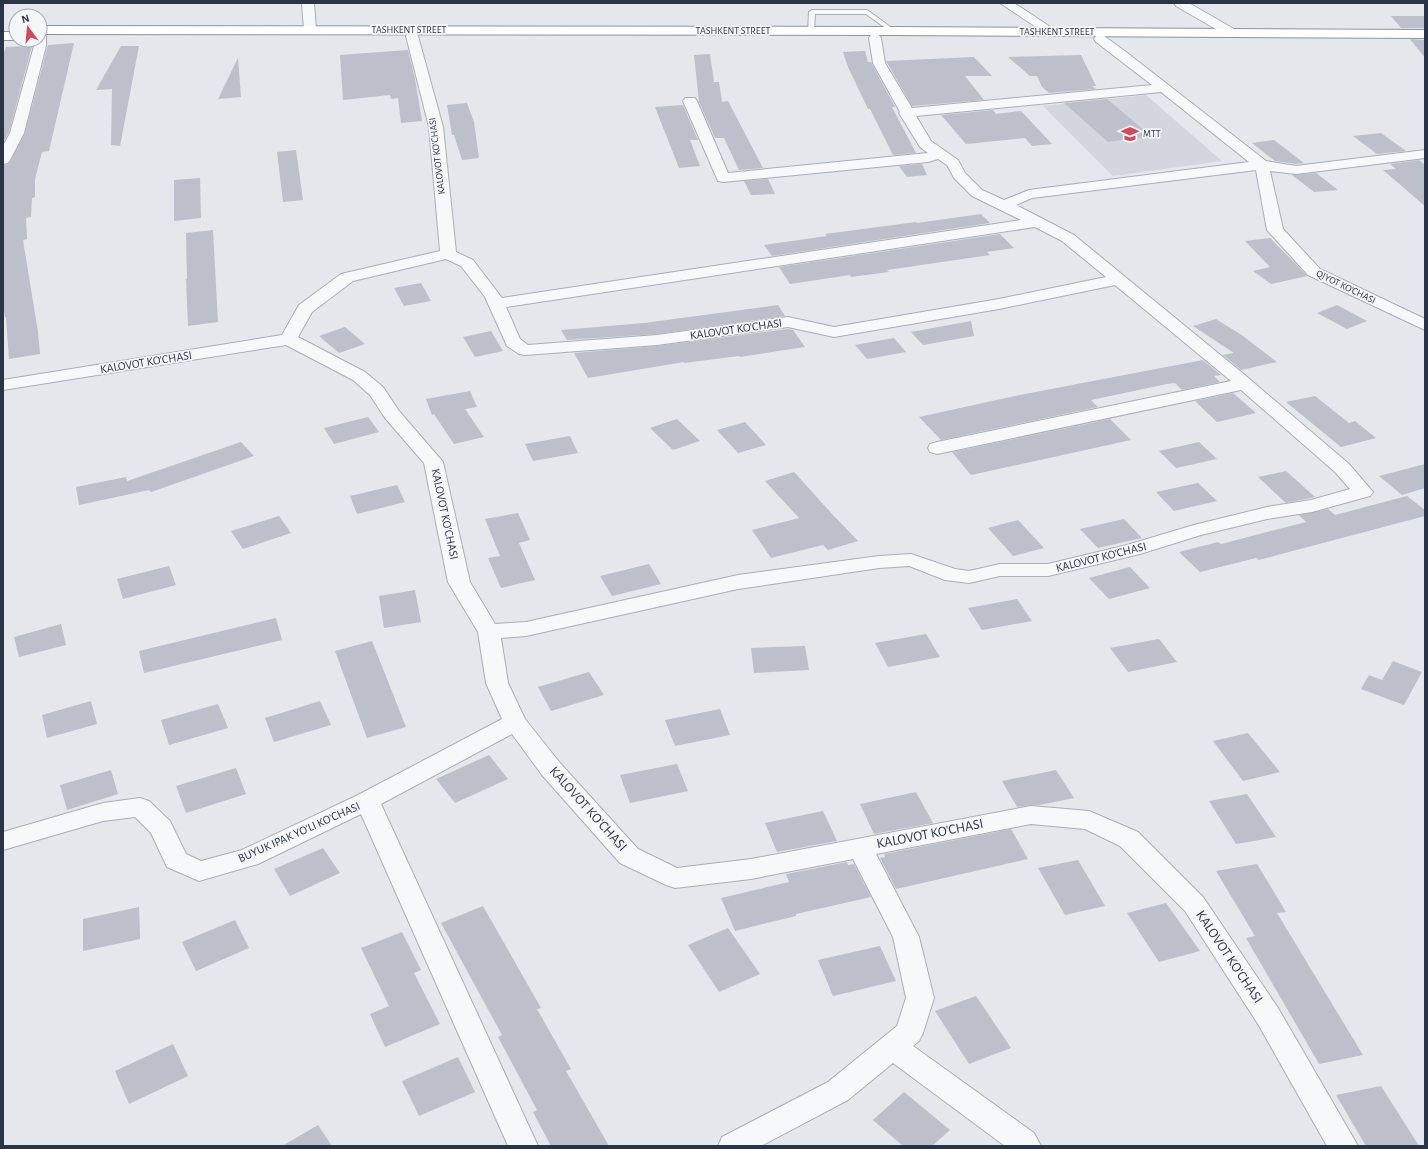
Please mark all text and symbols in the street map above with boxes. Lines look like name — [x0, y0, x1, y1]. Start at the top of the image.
north arrow — [8, 8, 48, 48]
text: N — [20, 13, 31, 25]
street label: TASHKENT STREET — [372, 25, 446, 35]
street label: TASHKENT STREET — [696, 26, 770, 36]
street label: TASHKENT STREET — [1020, 27, 1094, 37]
street label: KALOVOT KO'CHASI — [427, 117, 447, 195]
school or university icon: MTT — [1120, 124, 1140, 144]
place label: MTT — [1143, 129, 1161, 139]
street label: QIYOT KO'CHASI — [1315, 268, 1377, 306]
street label: KALOVOT KO'CHASI — [689, 317, 783, 341]
street label: KALOVOT KO'CHASI — [99, 349, 193, 375]
street label: KALOVOT KO'CHASI — [429, 467, 461, 561]
street label: KALOVOT KO'CHASI — [1054, 540, 1148, 574]
street label: KALOVOT KO'CHASI — [547, 764, 629, 854]
street label: BUYUK IPAK YO'LI KO'CHASI — [236, 800, 362, 864]
street label: KALOVOT KO'CHASI — [875, 817, 985, 851]
street label: KALOVOT KO'CHASI — [1193, 908, 1265, 1006]

